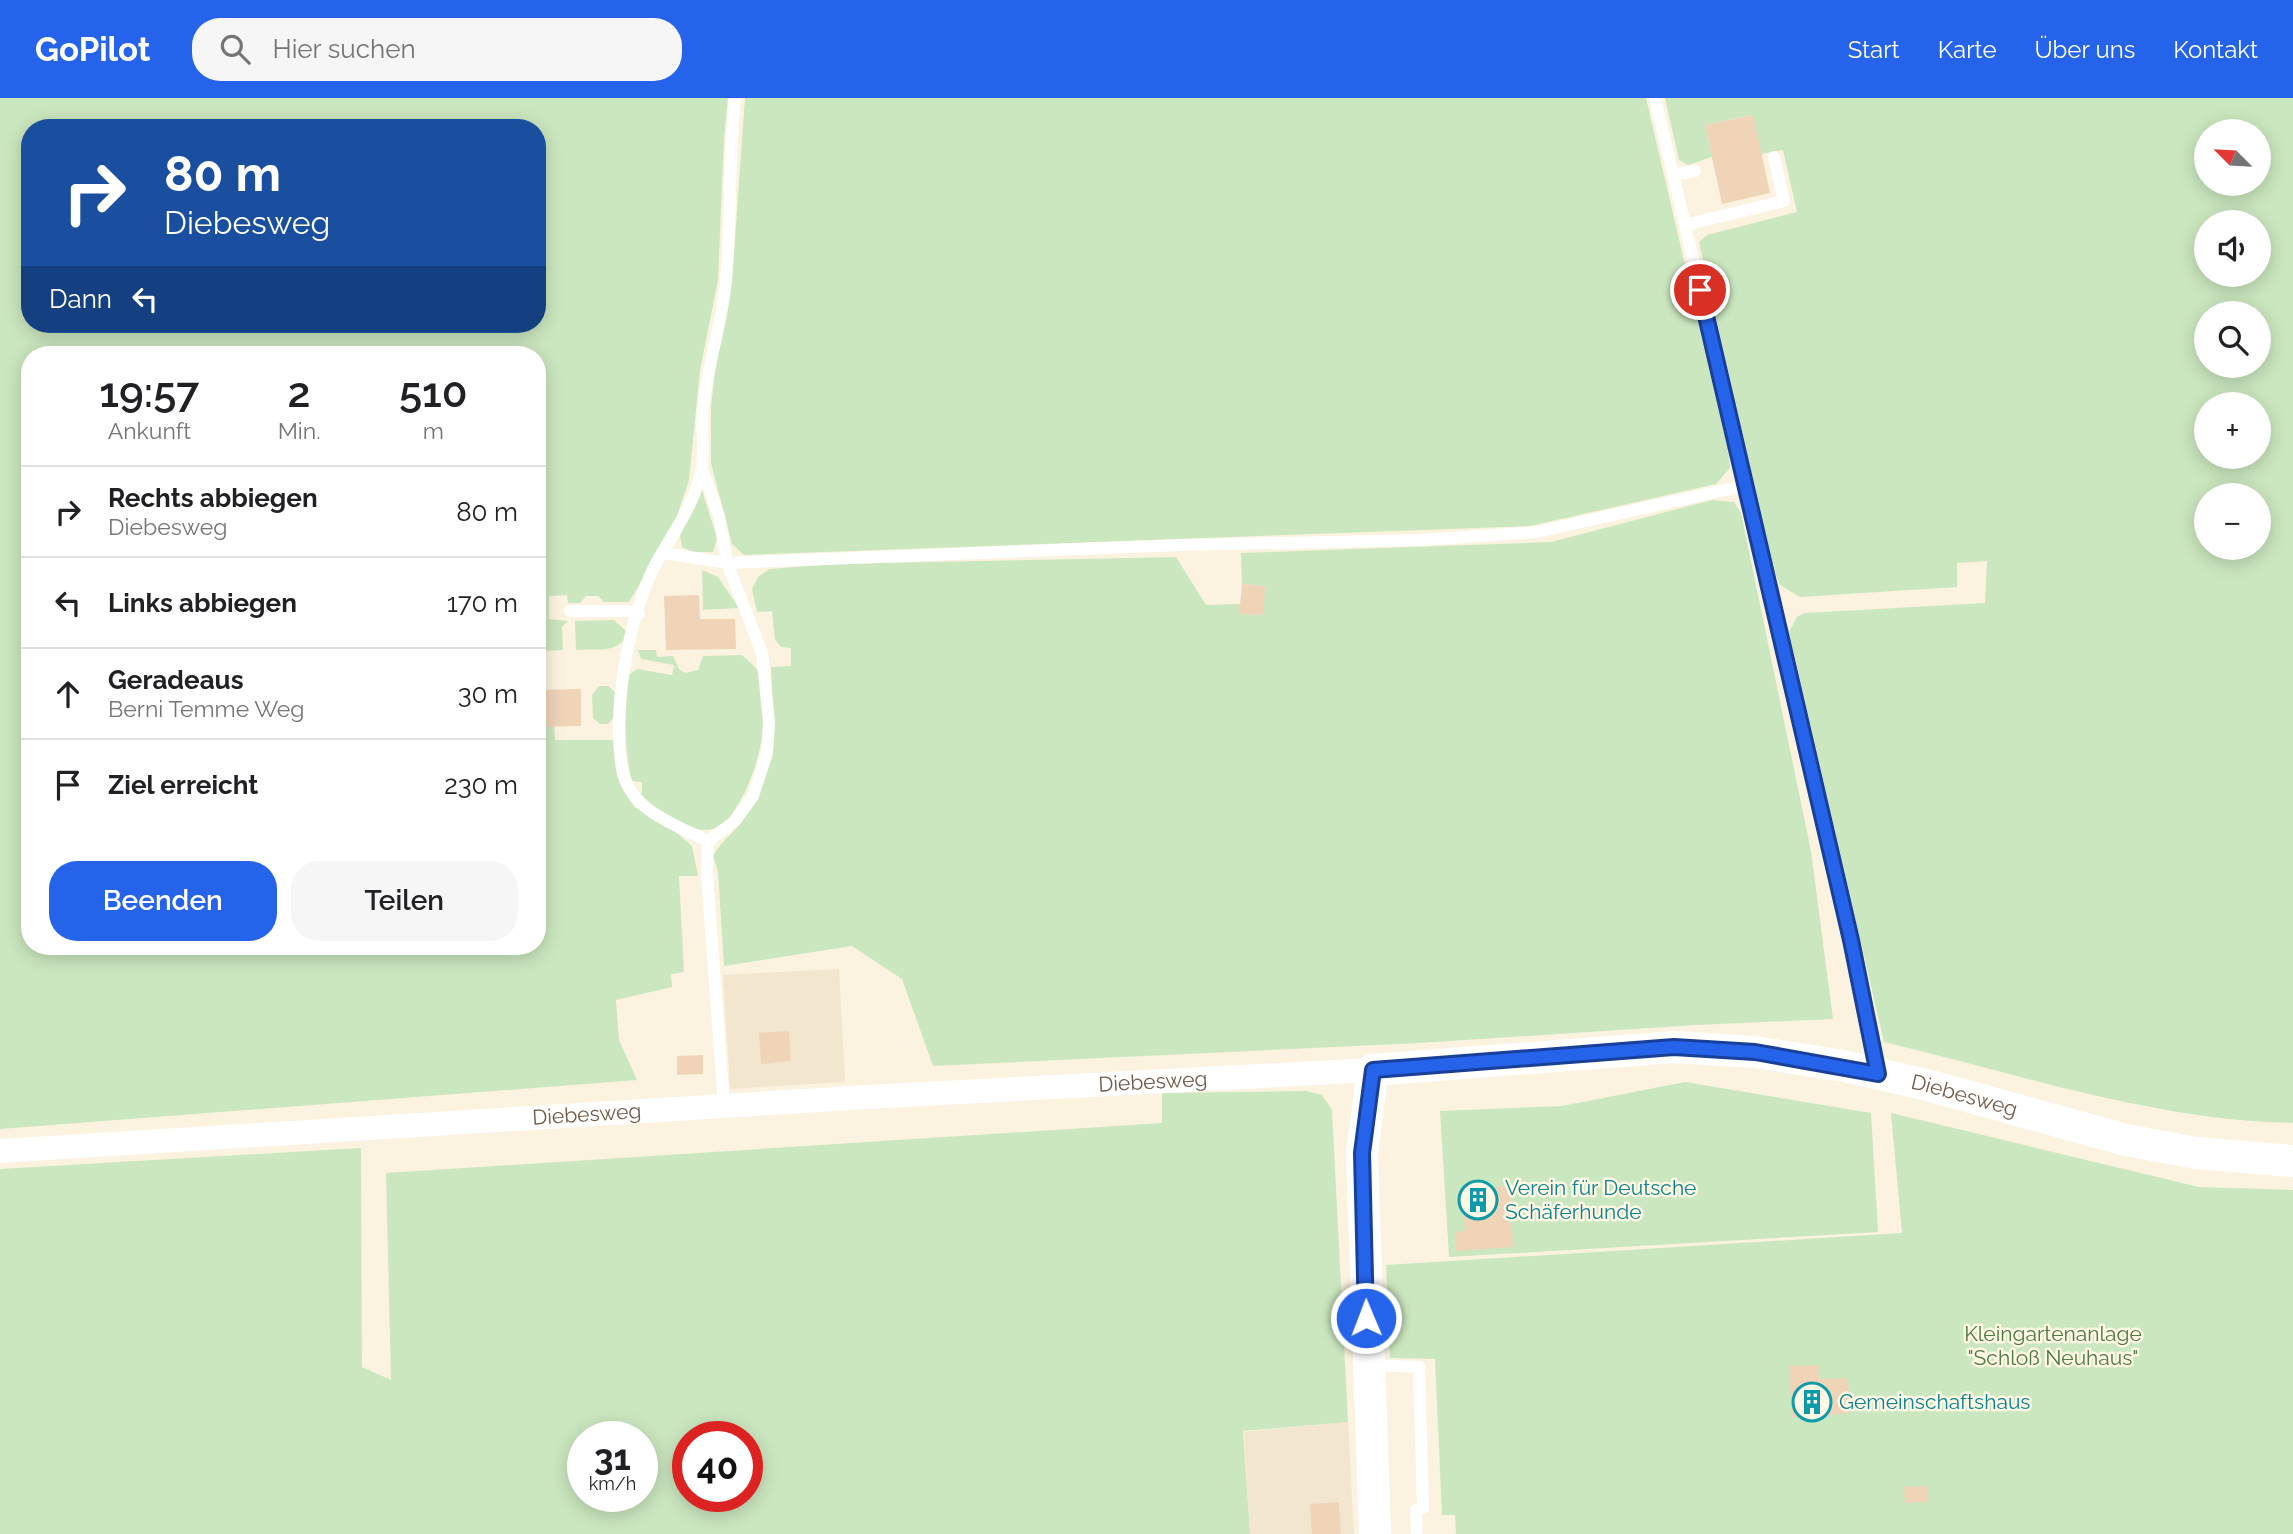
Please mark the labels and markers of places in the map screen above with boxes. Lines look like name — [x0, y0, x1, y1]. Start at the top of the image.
pin — [1670, 260, 1730, 320]
place label: Verein für Deutsche Schäferhunde — [1505, 1175, 1696, 1224]
building icon: Verein für Deutsche Schäferhunde — [1457, 1179, 1499, 1221]
building icon: Gemeinschaftshaus — [1791, 1381, 1833, 1423]
place label: Gemeinschaftshaus — [1839, 1389, 2031, 1414]

